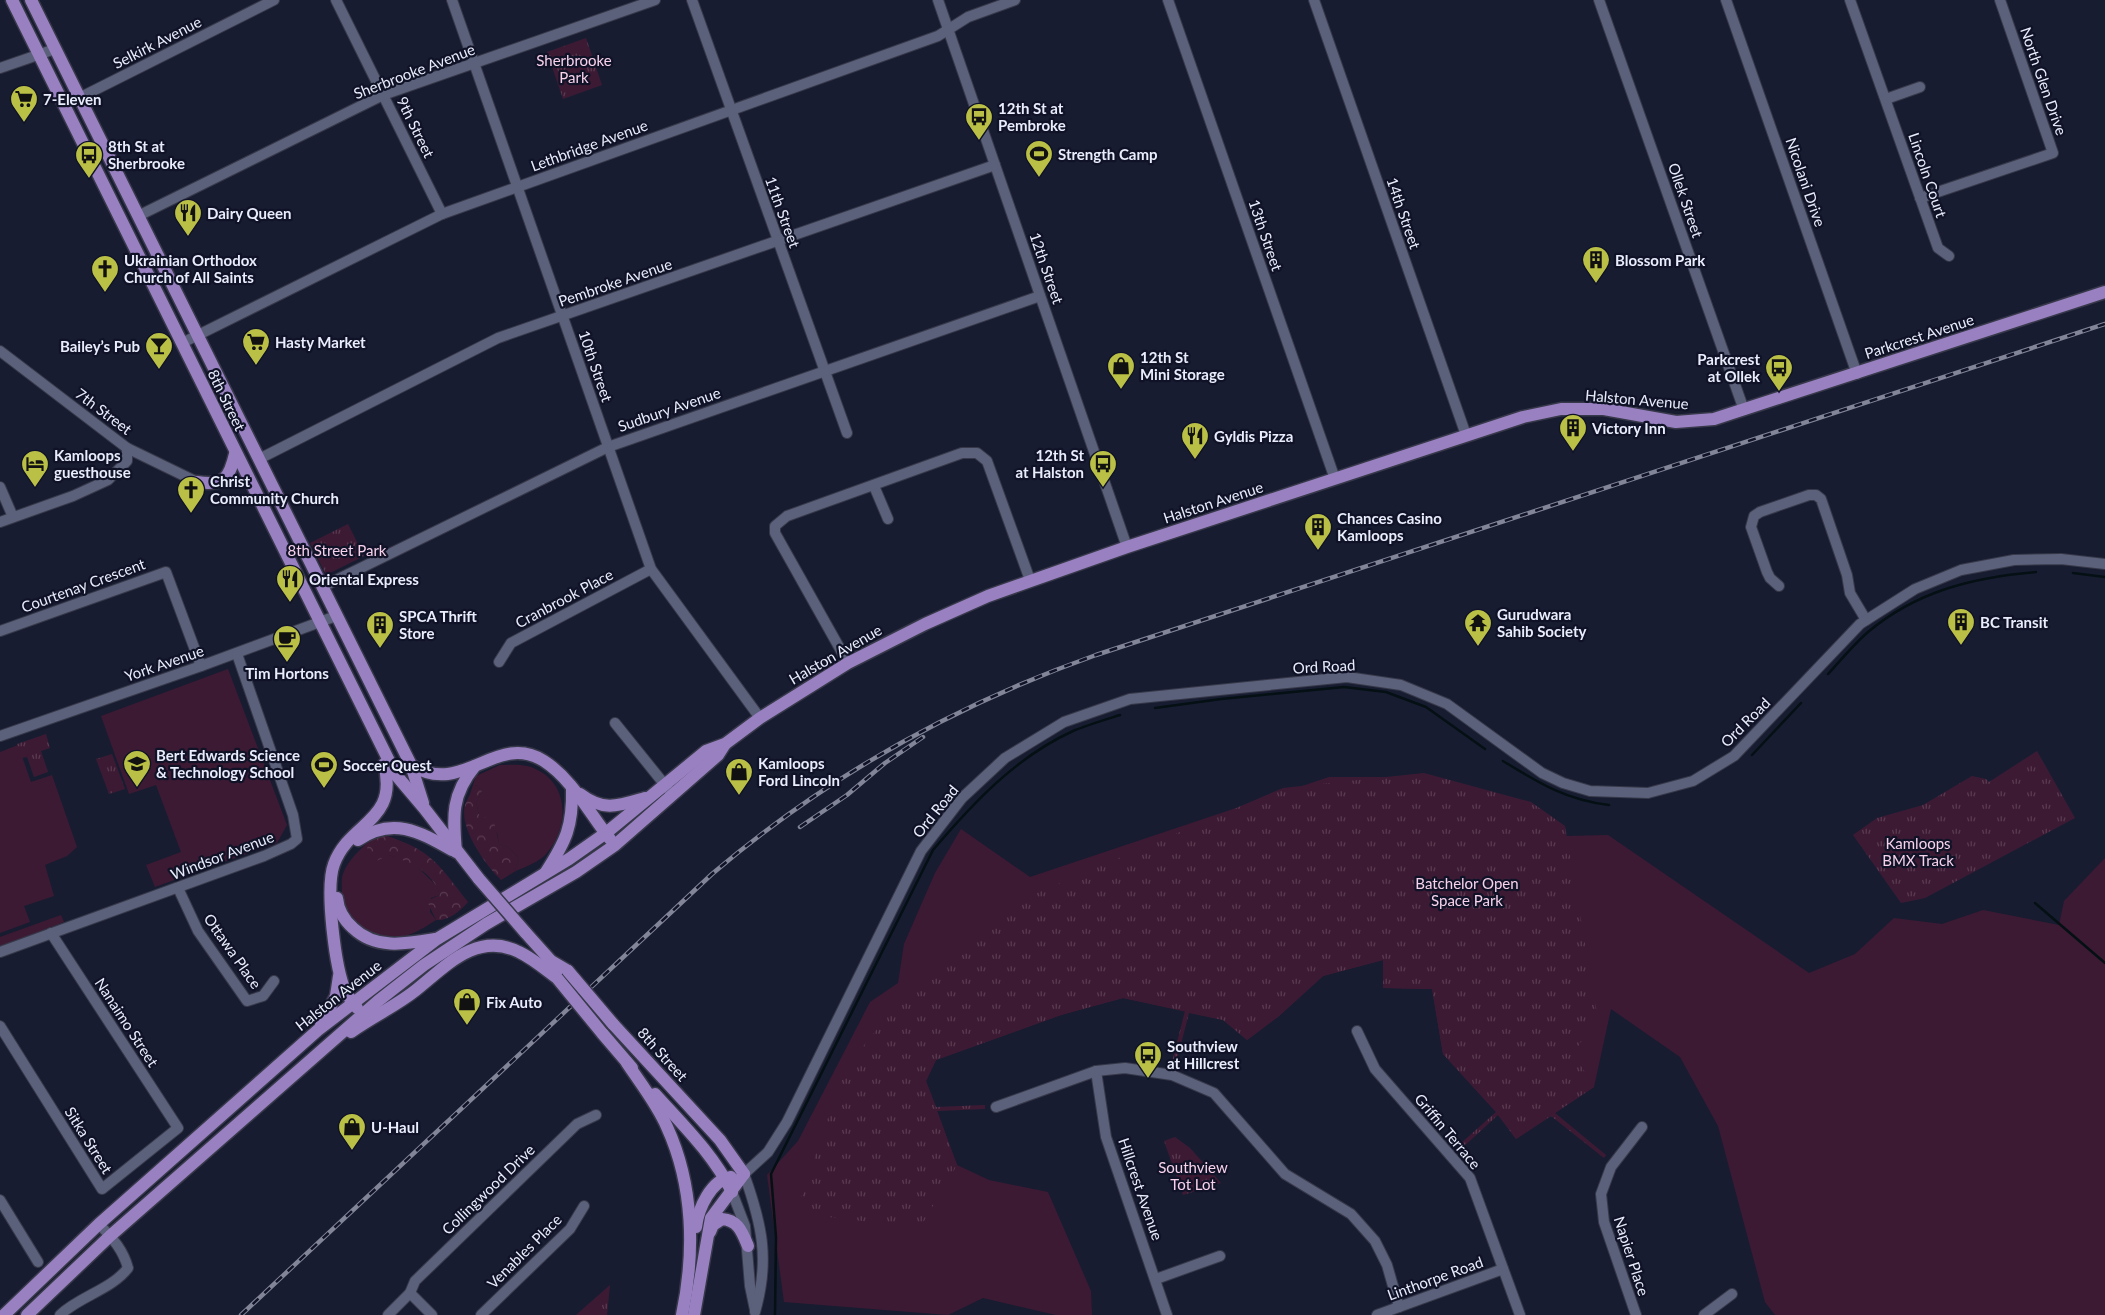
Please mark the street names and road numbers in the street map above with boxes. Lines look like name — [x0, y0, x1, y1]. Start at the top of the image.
street label: Selkirk Avenue — [110, 12, 204, 72]
street label: North Glen Drive — [2017, 25, 2071, 137]
street label: Sherbrooke Avenue — [351, 40, 477, 102]
street label: 9th Street — [393, 93, 439, 161]
street label: Lethbridge Avenue — [528, 115, 650, 175]
street label: Lincoln Court — [1905, 130, 1951, 220]
street label: Nicolani Drive — [1782, 135, 1830, 229]
street label: Ollek Street — [1665, 160, 1707, 240]
street label: 11th Street — [762, 174, 804, 251]
street label: 14th Street — [1383, 175, 1425, 252]
street label: 13th Street — [1245, 197, 1287, 274]
street label: 12th Street — [1026, 230, 1068, 307]
street label: Pembroke Avenue — [556, 254, 674, 310]
street label: Parkcrest Avenue — [1862, 310, 1976, 362]
street label: 10th Street — [575, 328, 617, 405]
street label: 8th Street — [204, 366, 250, 434]
street label: Sudbury Avenue — [615, 383, 723, 435]
street label: 7th Street — [72, 384, 136, 438]
street label: Halston Avenue — [1584, 386, 1690, 413]
street label: Halston Avenue — [1161, 477, 1265, 527]
street label: Courtenay Crescent — [19, 554, 148, 616]
street label: Cranbrook Place — [512, 565, 616, 631]
street label: Halston Avenue — [785, 620, 885, 688]
street label: York Avenue — [122, 641, 206, 685]
street label: Ord Road — [1292, 655, 1356, 677]
street label: Ord Road — [1717, 694, 1773, 750]
street label: Ord Road — [908, 781, 962, 841]
street label: Windsor Avenue — [168, 827, 276, 883]
street label: Ottawa Place — [201, 910, 266, 992]
street label: Halston Avenue — [292, 956, 385, 1034]
street label: Nanaimo Street — [92, 974, 163, 1070]
street label: 8th Street — [634, 1024, 692, 1085]
street label: Griffin Terrace — [1411, 1090, 1485, 1173]
street label: Sitka Street — [61, 1103, 117, 1177]
street label: Hillcrest Avenue — [1115, 1135, 1167, 1243]
street label: Collingwood Drive — [438, 1140, 538, 1238]
street label: Venables Place — [483, 1210, 565, 1292]
street label: Napier Place — [1611, 1214, 1653, 1298]
street label: Linthorpe Road — [1385, 1252, 1485, 1304]

